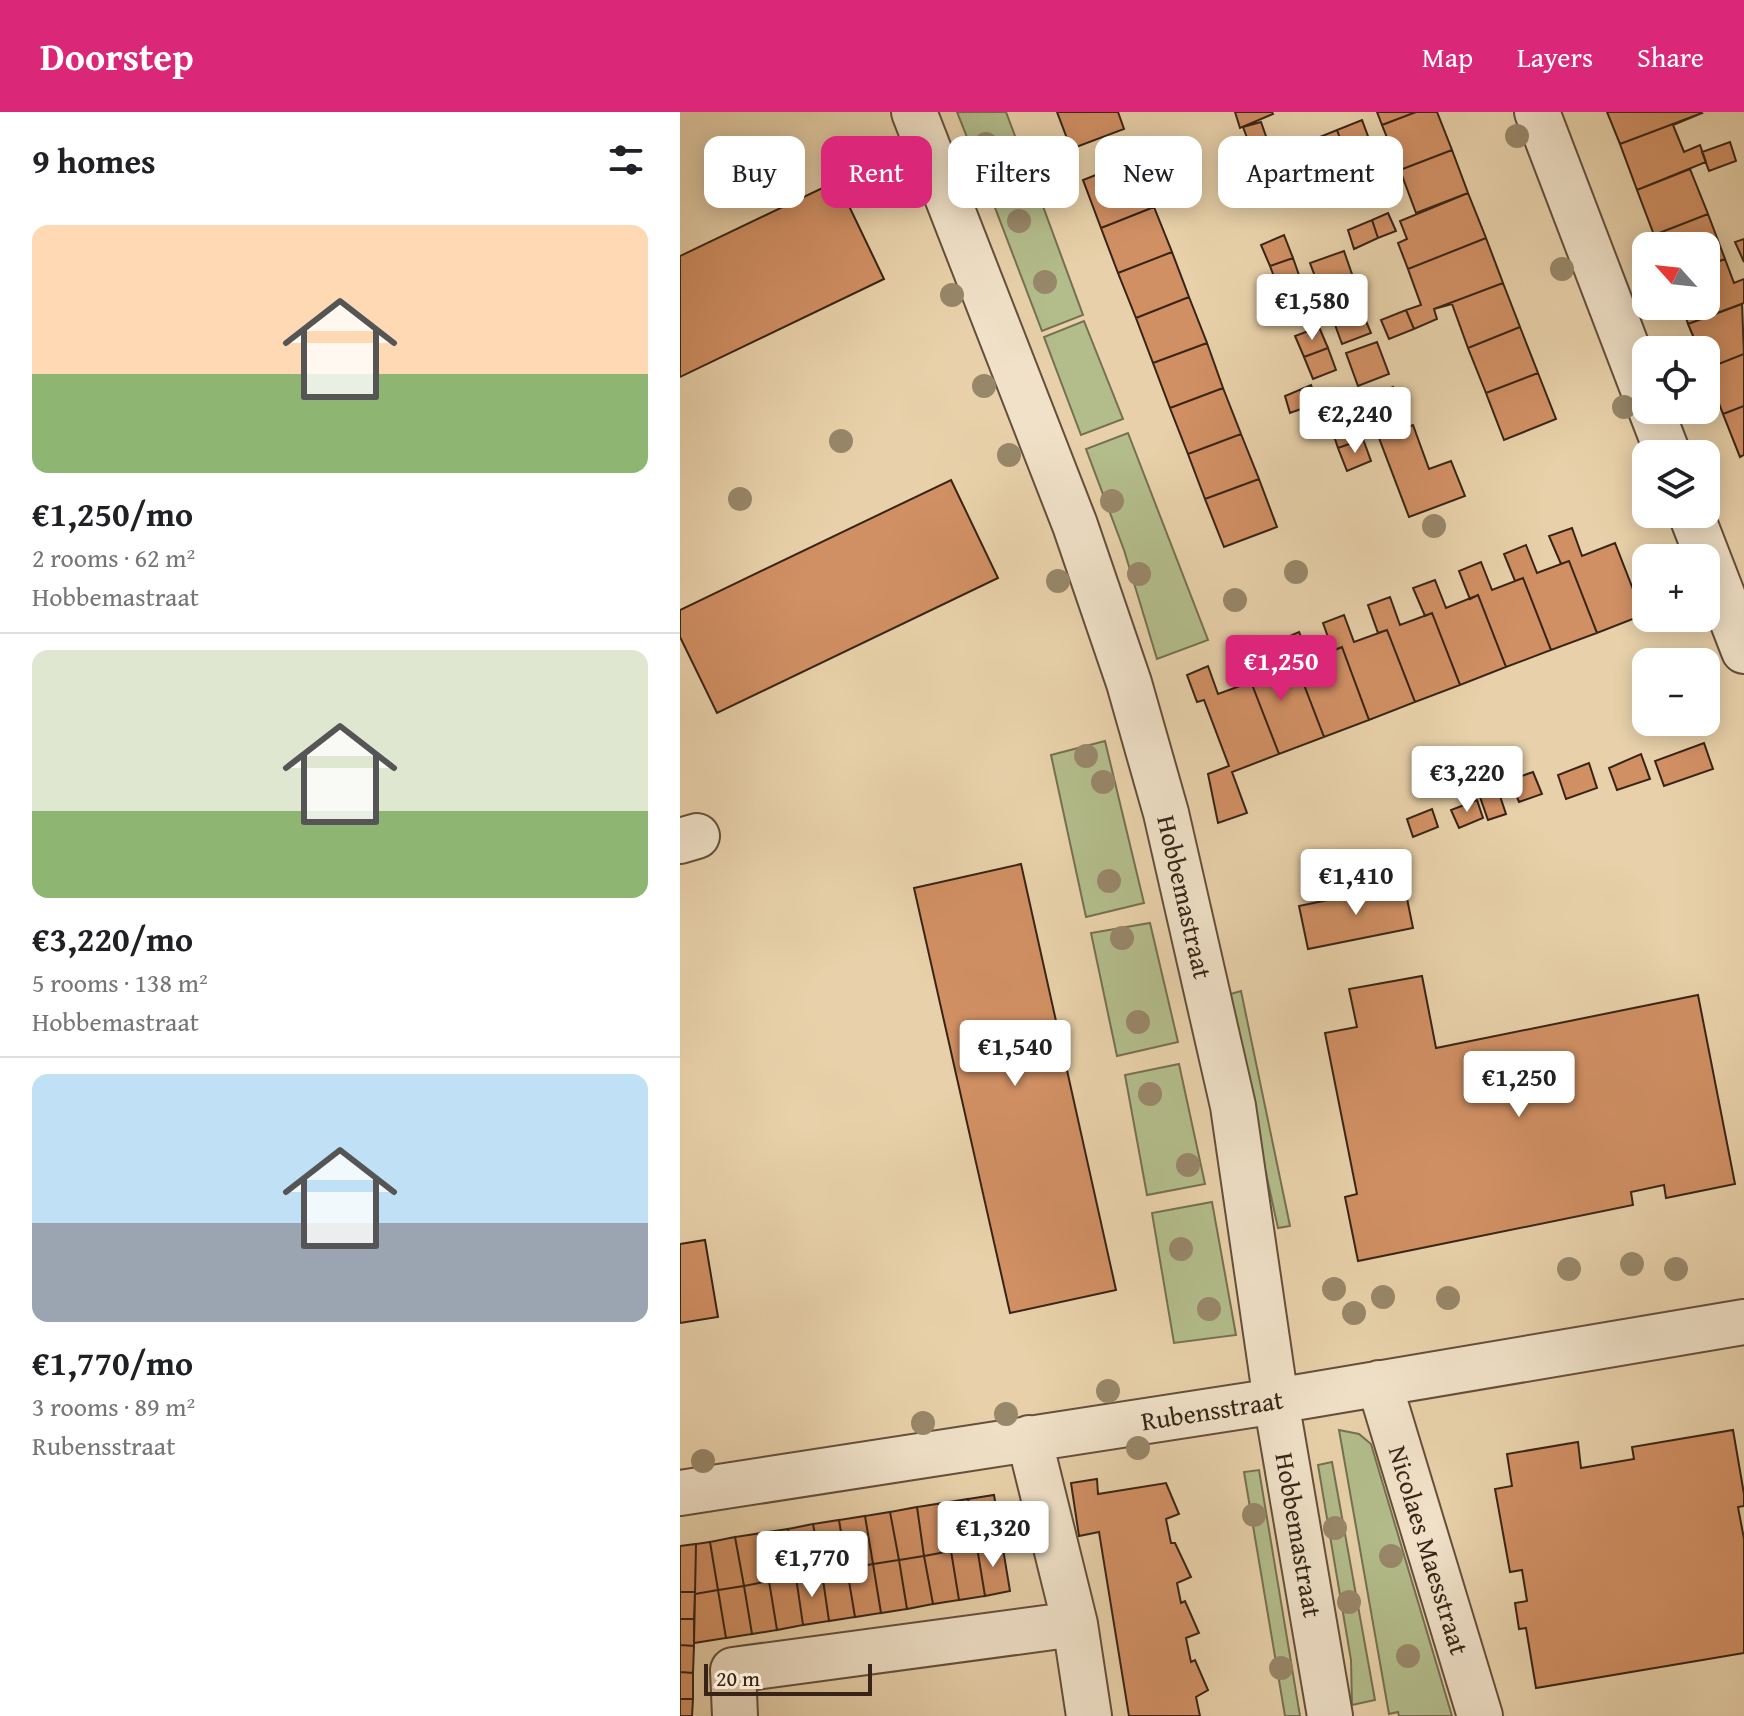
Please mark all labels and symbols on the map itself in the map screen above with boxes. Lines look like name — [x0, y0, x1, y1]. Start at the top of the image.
north arrow — [1632, 232, 1720, 320]
pin: €1,580 — [1247, 274, 1377, 342]
pin: €2,240 — [1290, 387, 1420, 455]
pin: €1,250 — [1216, 635, 1346, 703]
pin: €3,220 — [1402, 746, 1532, 814]
street label: Hobbemastraat — [1147, 811, 1223, 983]
pin: €1,410 — [1291, 849, 1421, 917]
pin: €1,540 — [950, 1020, 1080, 1088]
pin: €1,250 — [1454, 1051, 1584, 1119]
street label: Rubensstraat — [1138, 1380, 1286, 1440]
street label: Nicolaes Maesstraat — [1379, 1441, 1479, 1659]
street label: Hobbemastraat — [1265, 1449, 1333, 1621]
pin: €1,320 — [928, 1501, 1058, 1569]
pin: €1,770 — [747, 1531, 877, 1599]
scale bar — [704, 1660, 872, 1696]

